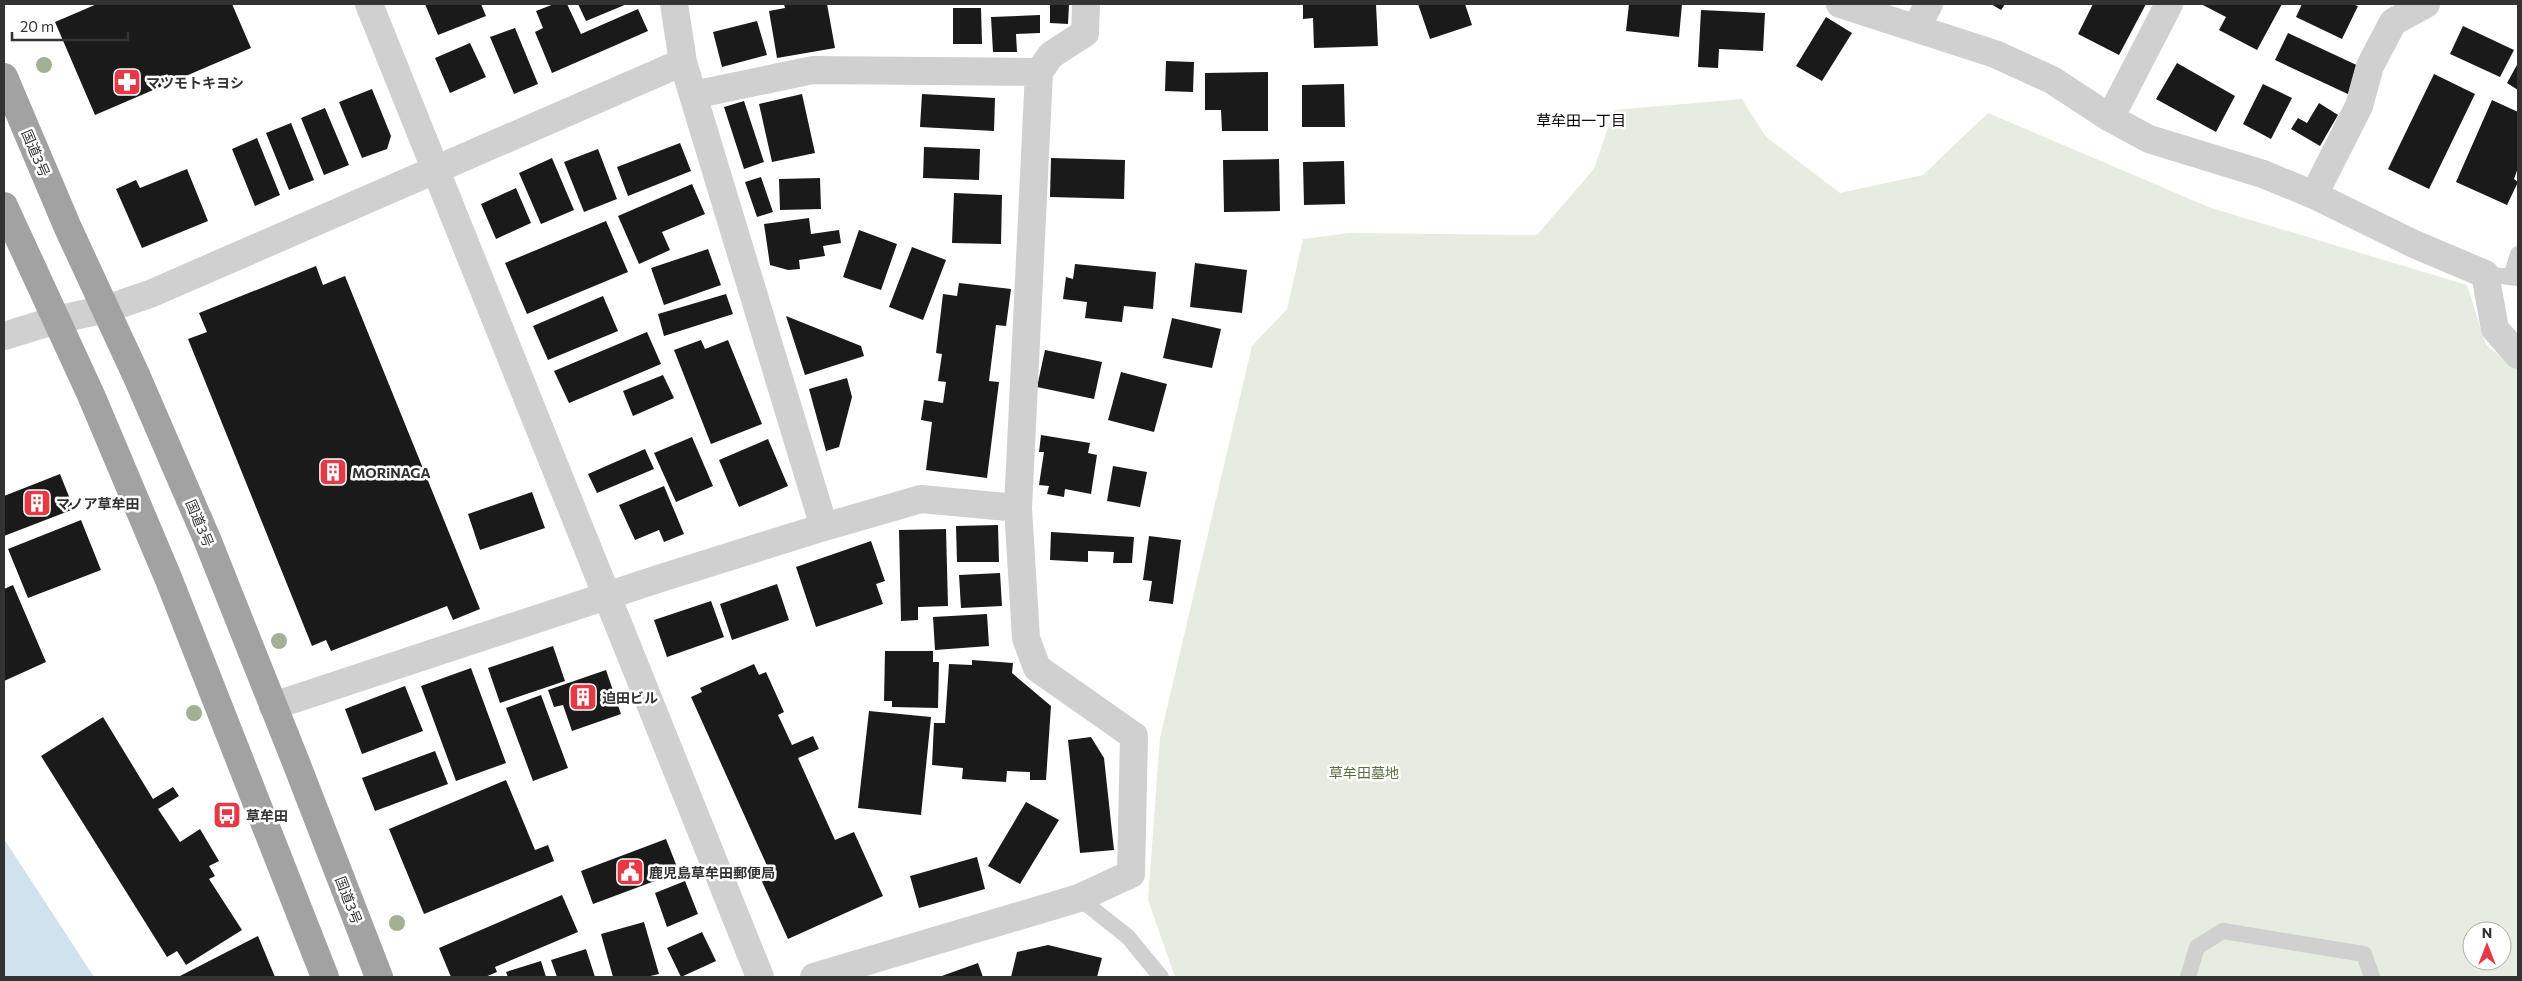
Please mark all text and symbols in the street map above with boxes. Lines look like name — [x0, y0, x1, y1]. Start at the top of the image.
scale bar — [12, 10, 129, 42]
text: 20 m — [20, 17, 54, 35]
pharmacy icon: マツモトキヨシ — [112, 67, 142, 97]
place label: マツモトキヨシ — [146, 74, 244, 91]
district label: 草牟田一丁目 — [1536, 111, 1626, 129]
street label: 国道3号 — [18, 127, 54, 179]
building icon: MORiNAGA — [318, 457, 348, 487]
place label: MORiNAGA — [352, 464, 431, 481]
building icon: マノア草牟田 — [22, 488, 52, 518]
place label: マノア草牟田 — [56, 495, 140, 512]
street label: 国道3号 — [182, 497, 218, 549]
building icon: 迫田ビル — [568, 682, 598, 712]
place label: 迫田ビル — [602, 689, 658, 706]
park label: 草牟田墓地 — [1329, 764, 1399, 781]
bus stop icon: 草牟田 — [212, 800, 242, 830]
place label: 草牟田 — [246, 807, 288, 824]
public building icon: 鹿児島草牟田郵便局 — [615, 857, 645, 887]
place label: 鹿児島草牟田郵便局 — [649, 864, 775, 881]
street label: 国道3号 — [332, 874, 366, 926]
north arrow — [2462, 921, 2512, 971]
text: N — [2482, 924, 2492, 941]

